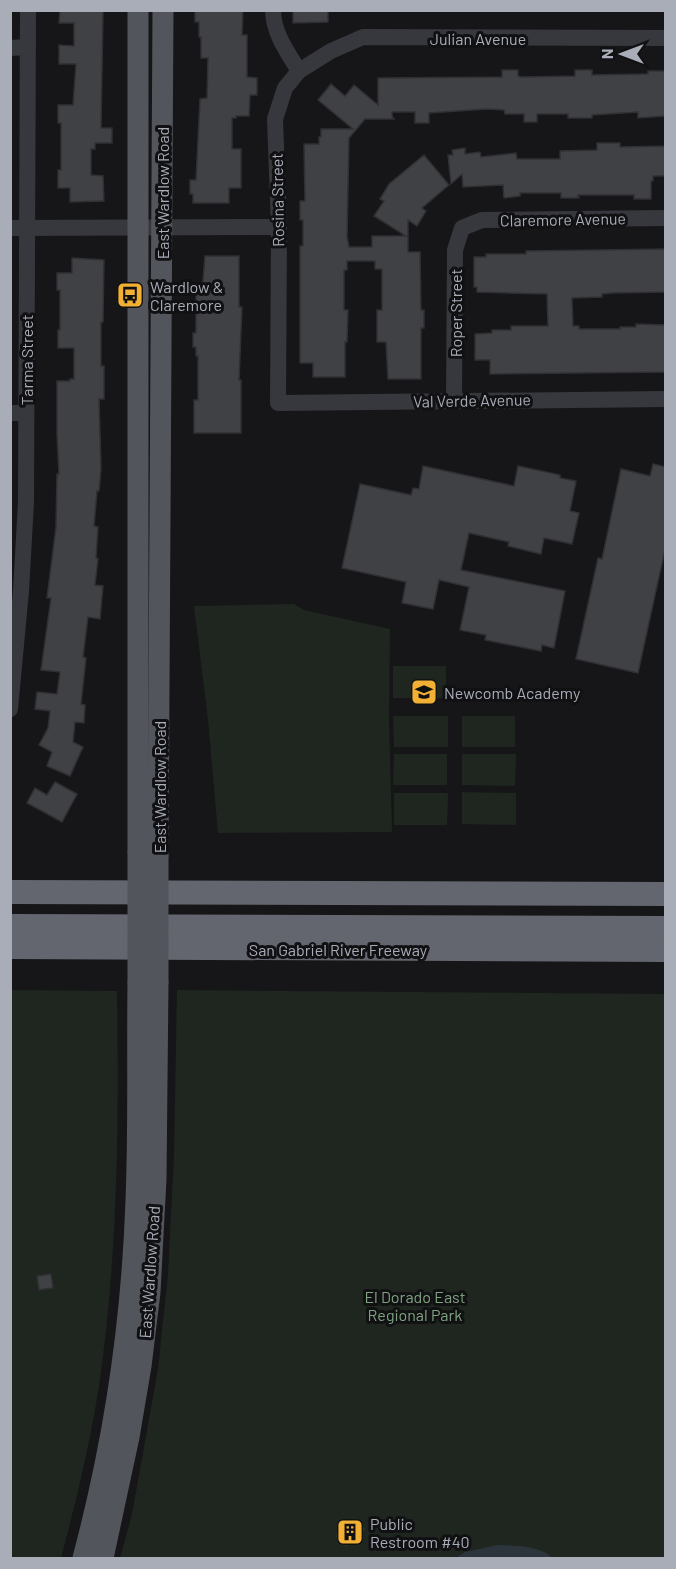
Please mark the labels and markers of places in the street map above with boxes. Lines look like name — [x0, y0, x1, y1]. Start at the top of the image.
place label: Wardlow & Claremore — [150, 277, 223, 314]
bus stop icon: Wardlow & Claremore — [115, 280, 145, 310]
school or university icon: Newcomb Academy — [409, 677, 439, 707]
place label: Newcomb Academy — [444, 683, 581, 702]
place label: Public Restroom #40 — [370, 1514, 470, 1551]
building icon: Public Restroom #40 — [335, 1517, 365, 1547]

